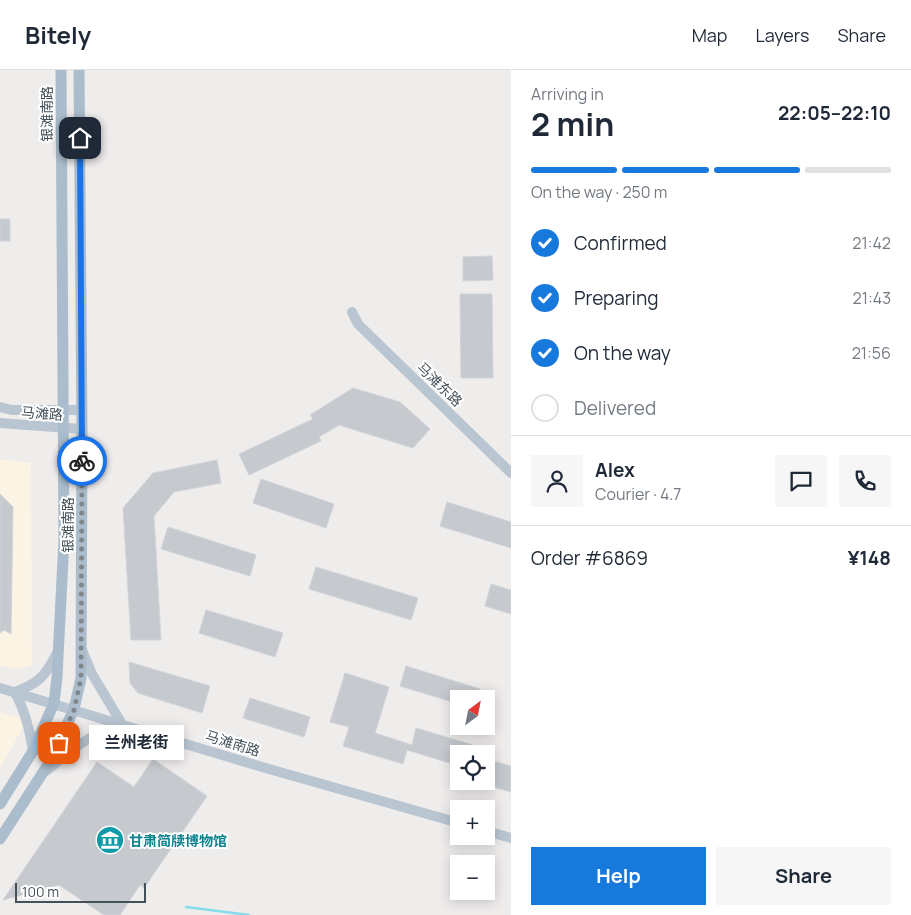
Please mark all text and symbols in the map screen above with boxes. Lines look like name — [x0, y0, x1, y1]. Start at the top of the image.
text: Bitely — [25, 18, 91, 51]
text: Map — [692, 23, 727, 47]
text: Layers — [755, 23, 809, 47]
text: Share — [837, 23, 886, 47]
text: Arriving in — [531, 83, 604, 105]
street label: 银滩南路 — [37, 86, 56, 142]
text: 22:05–22:10 — [778, 100, 891, 126]
text: 2 min — [531, 102, 614, 146]
pin — [59, 117, 101, 159]
icon: home — [66, 124, 94, 152]
text: On the way · 250 m — [531, 181, 667, 203]
icon: check — [531, 229, 559, 257]
text: Confirmed — [574, 230, 667, 256]
text: 21:42 — [852, 232, 891, 254]
icon: check — [531, 284, 559, 312]
text: Preparing — [574, 285, 659, 311]
text: 21:43 — [853, 287, 891, 309]
icon: check — [531, 339, 559, 367]
text: On the way — [574, 340, 671, 366]
text: 21:56 — [852, 342, 891, 364]
street label: 马滩东路 — [413, 358, 467, 410]
text: Delivered — [574, 395, 656, 421]
street label: 马滩路 — [20, 402, 64, 424]
courier — [57, 436, 107, 486]
icon: bike — [68, 447, 96, 475]
button: person — [531, 455, 583, 507]
button: chat — [775, 455, 827, 507]
button: phone — [839, 455, 891, 507]
text: Alex — [595, 457, 635, 483]
text: Courier · 4.7 — [595, 483, 681, 505]
street label: 银滩南路 — [58, 497, 77, 553]
text: Order #6869 — [531, 545, 648, 571]
text: ¥148 — [848, 545, 891, 571]
north arrow — [450, 690, 495, 735]
map controls — [450, 690, 495, 900]
pin — [38, 722, 80, 764]
callout: 兰州老街 — [89, 726, 184, 760]
street label: 马滩南路 — [203, 726, 263, 760]
icon: bag — [45, 729, 73, 757]
text: 兰州老街 — [104, 731, 169, 753]
button: locate — [450, 745, 495, 790]
button: + — [450, 800, 495, 845]
museum icon: 甘肃简牍博物馆 — [95, 825, 125, 855]
place label: 甘肃简牍博物馆 — [129, 831, 227, 850]
button: Help — [531, 847, 706, 905]
button: Share — [716, 847, 891, 905]
button: − — [450, 855, 495, 900]
scale bar — [15, 880, 146, 903]
text: 100 m — [22, 882, 59, 901]

